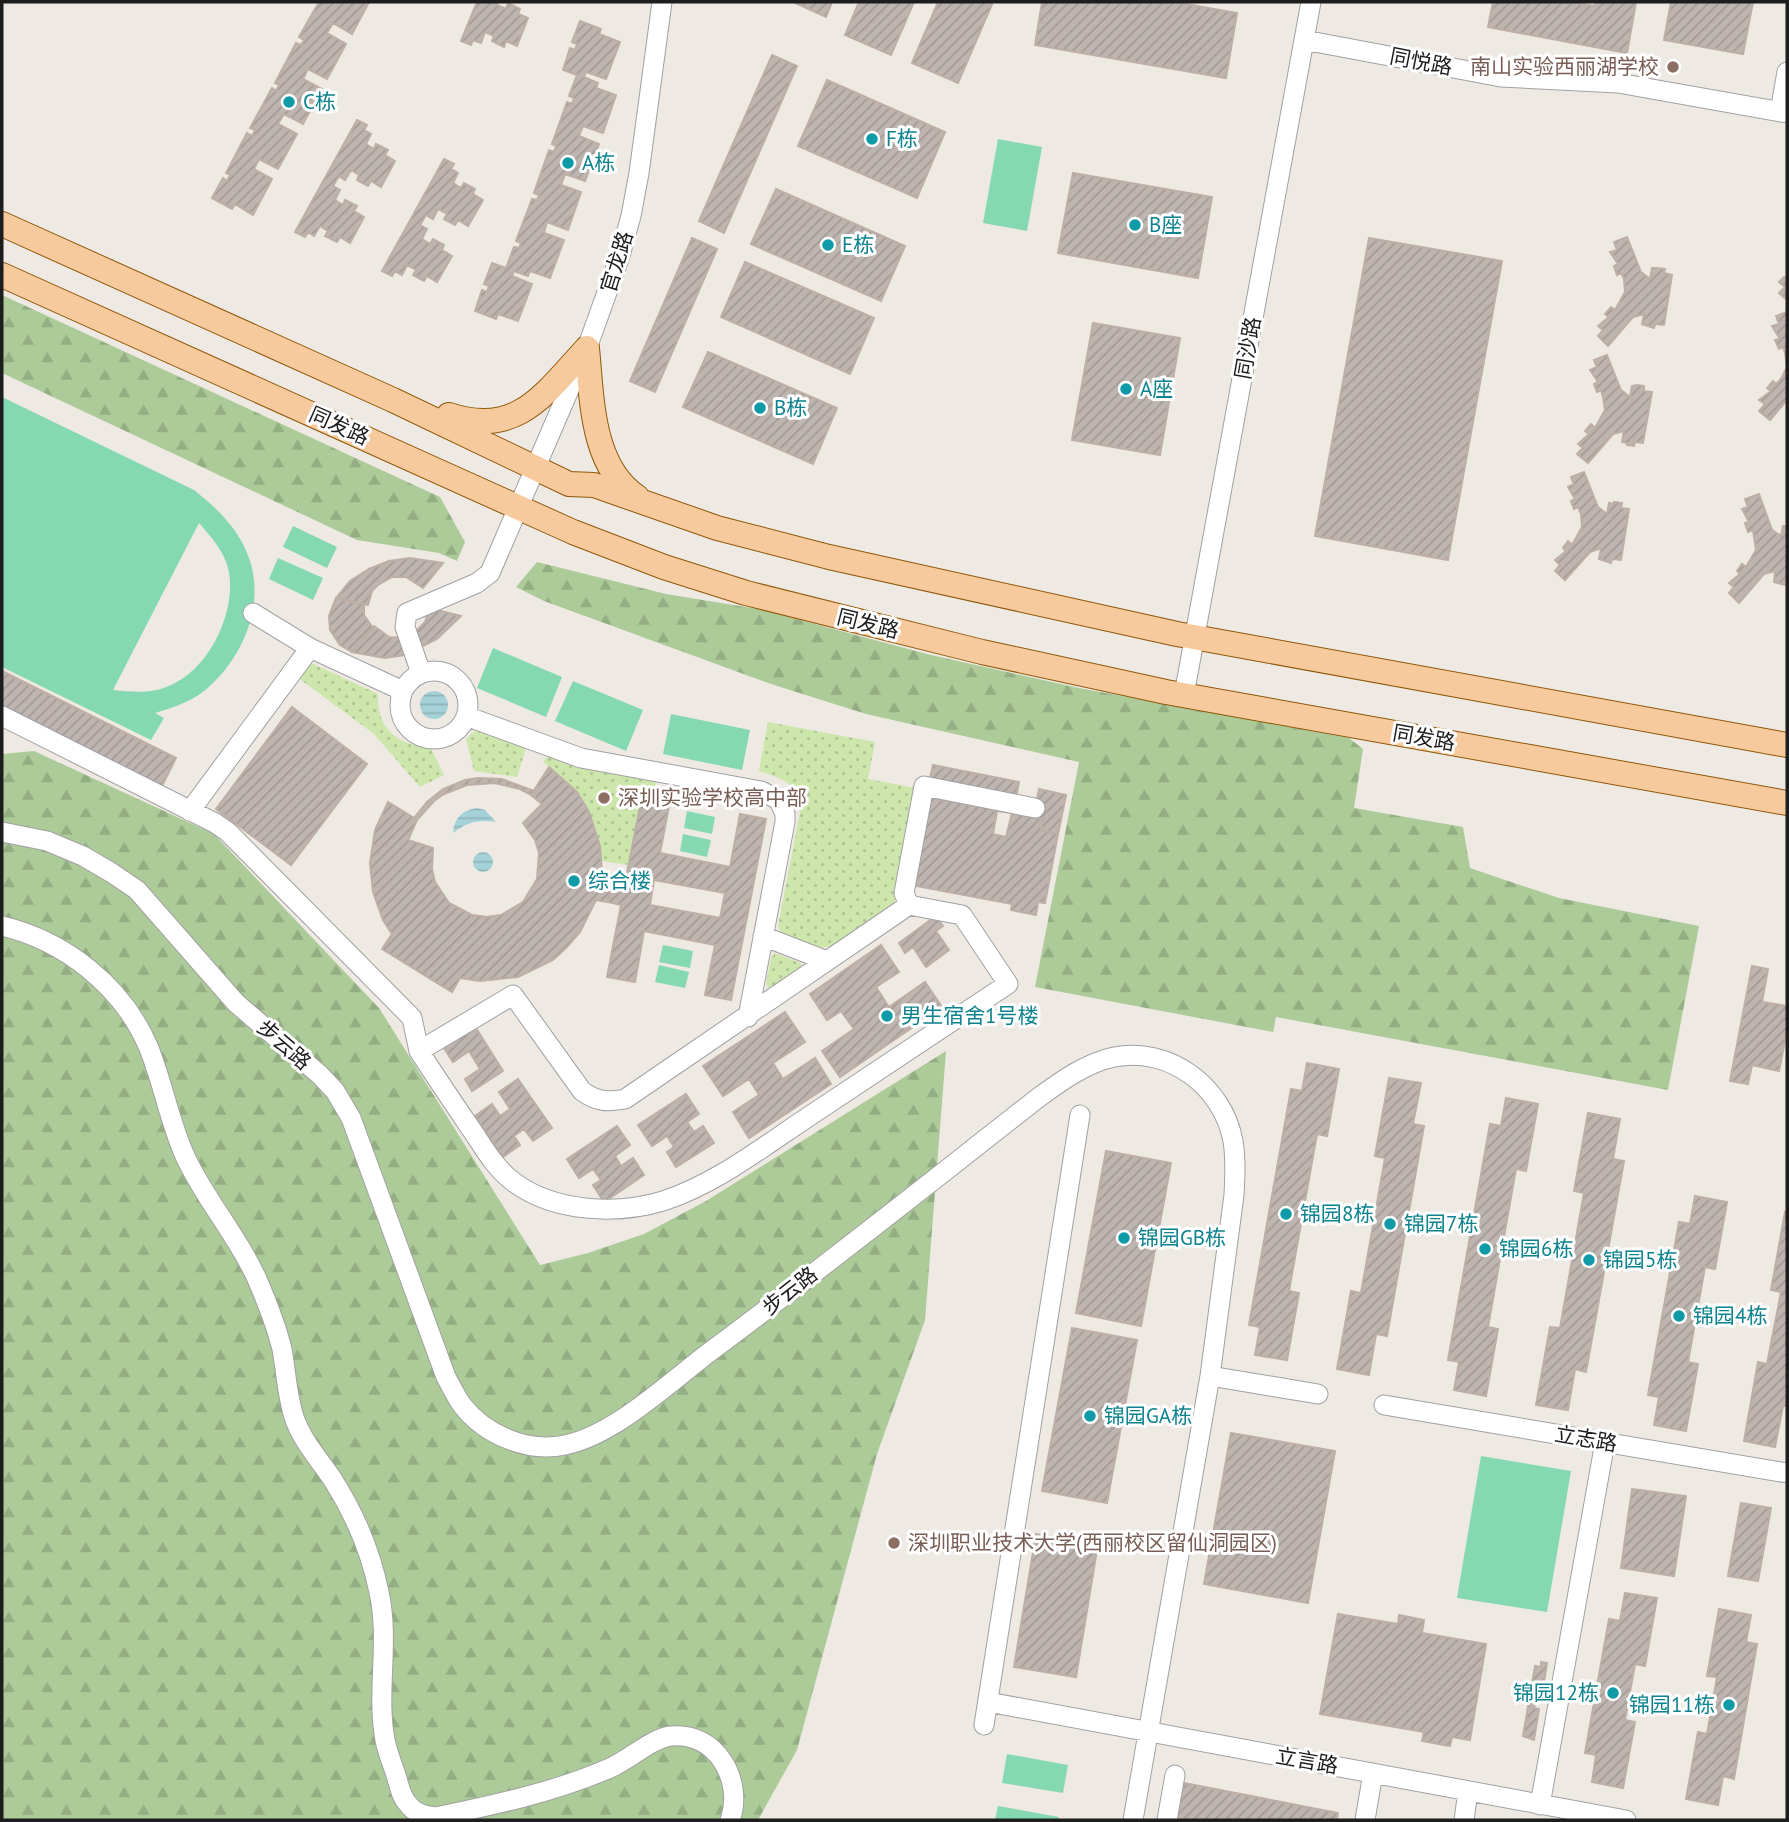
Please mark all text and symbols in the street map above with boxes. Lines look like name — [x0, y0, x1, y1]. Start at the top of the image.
street label: 同悦路 — [1388, 42, 1455, 81]
place label: 南山实验西丽湖学校 — [1470, 53, 1659, 80]
marker: 南山实验西丽湖学校 — [1665, 59, 1681, 75]
place label: C栋 — [303, 88, 336, 115]
marker: C栋 — [281, 94, 297, 110]
place label: F栋 — [886, 125, 918, 152]
marker: F栋 — [864, 131, 880, 147]
place label: A栋 — [582, 149, 615, 176]
marker: A栋 — [560, 155, 576, 171]
place label: B座 — [1149, 211, 1182, 238]
marker: B座 — [1127, 217, 1143, 233]
street label: 官龙路 — [594, 228, 639, 296]
place label: E栋 — [842, 231, 874, 258]
marker: E栋 — [820, 237, 836, 253]
street label: 同沙路 — [1229, 315, 1266, 381]
place label: A座 — [1140, 375, 1173, 402]
marker: A座 — [1118, 381, 1134, 397]
place label: B栋 — [774, 394, 807, 421]
street label: 同发路 — [305, 400, 373, 451]
marker: B栋 — [752, 400, 768, 416]
street label: 同发路 — [834, 603, 902, 644]
street label: 同发路 — [1391, 719, 1457, 756]
place label: 深圳实验学校高中部 — [618, 784, 807, 811]
marker: 深圳实验学校高中部 — [596, 790, 612, 806]
place label: 综合楼 — [588, 867, 651, 894]
marker: 综合楼 — [566, 873, 582, 889]
place label: 男生宿舍1号楼 — [901, 1002, 1038, 1029]
marker: 男生宿舍1号楼 — [879, 1008, 895, 1024]
street label: 步云路 — [252, 1014, 317, 1075]
place label: 锦园8栋 — [1300, 1200, 1374, 1227]
marker: 锦园8栋 — [1278, 1206, 1294, 1222]
place label: 锦园7栋 — [1404, 1210, 1478, 1237]
marker: 锦园7栋 — [1382, 1216, 1398, 1232]
place label: 锦园GB栋 — [1138, 1224, 1226, 1251]
marker: 锦园GB栋 — [1116, 1230, 1132, 1246]
place label: 锦园6栋 — [1499, 1235, 1573, 1262]
marker: 锦园6栋 — [1477, 1241, 1493, 1257]
place label: 锦园5栋 — [1603, 1246, 1677, 1273]
marker: 锦园5栋 — [1581, 1252, 1597, 1268]
street label: 步云路 — [757, 1261, 823, 1321]
place label: 锦园4栋 — [1693, 1302, 1767, 1329]
marker: 锦园4栋 — [1671, 1308, 1687, 1324]
place label: 锦园GA栋 — [1104, 1402, 1192, 1429]
marker: 锦园GA栋 — [1082, 1408, 1098, 1424]
street label: 立志路 — [1553, 1420, 1619, 1457]
place label: 深圳职业技术大学(西丽校区留仙洞园区) — [908, 1529, 1277, 1556]
marker: 深圳职业技术大学(西丽校区留仙洞园区) — [886, 1535, 902, 1551]
place label: 锦园12栋 — [1513, 1679, 1599, 1706]
marker: 锦园12栋 — [1605, 1685, 1621, 1701]
place label: 锦园11栋 — [1629, 1691, 1715, 1718]
marker: 锦园11栋 — [1721, 1697, 1737, 1713]
street label: 立言路 — [1274, 1742, 1340, 1779]

